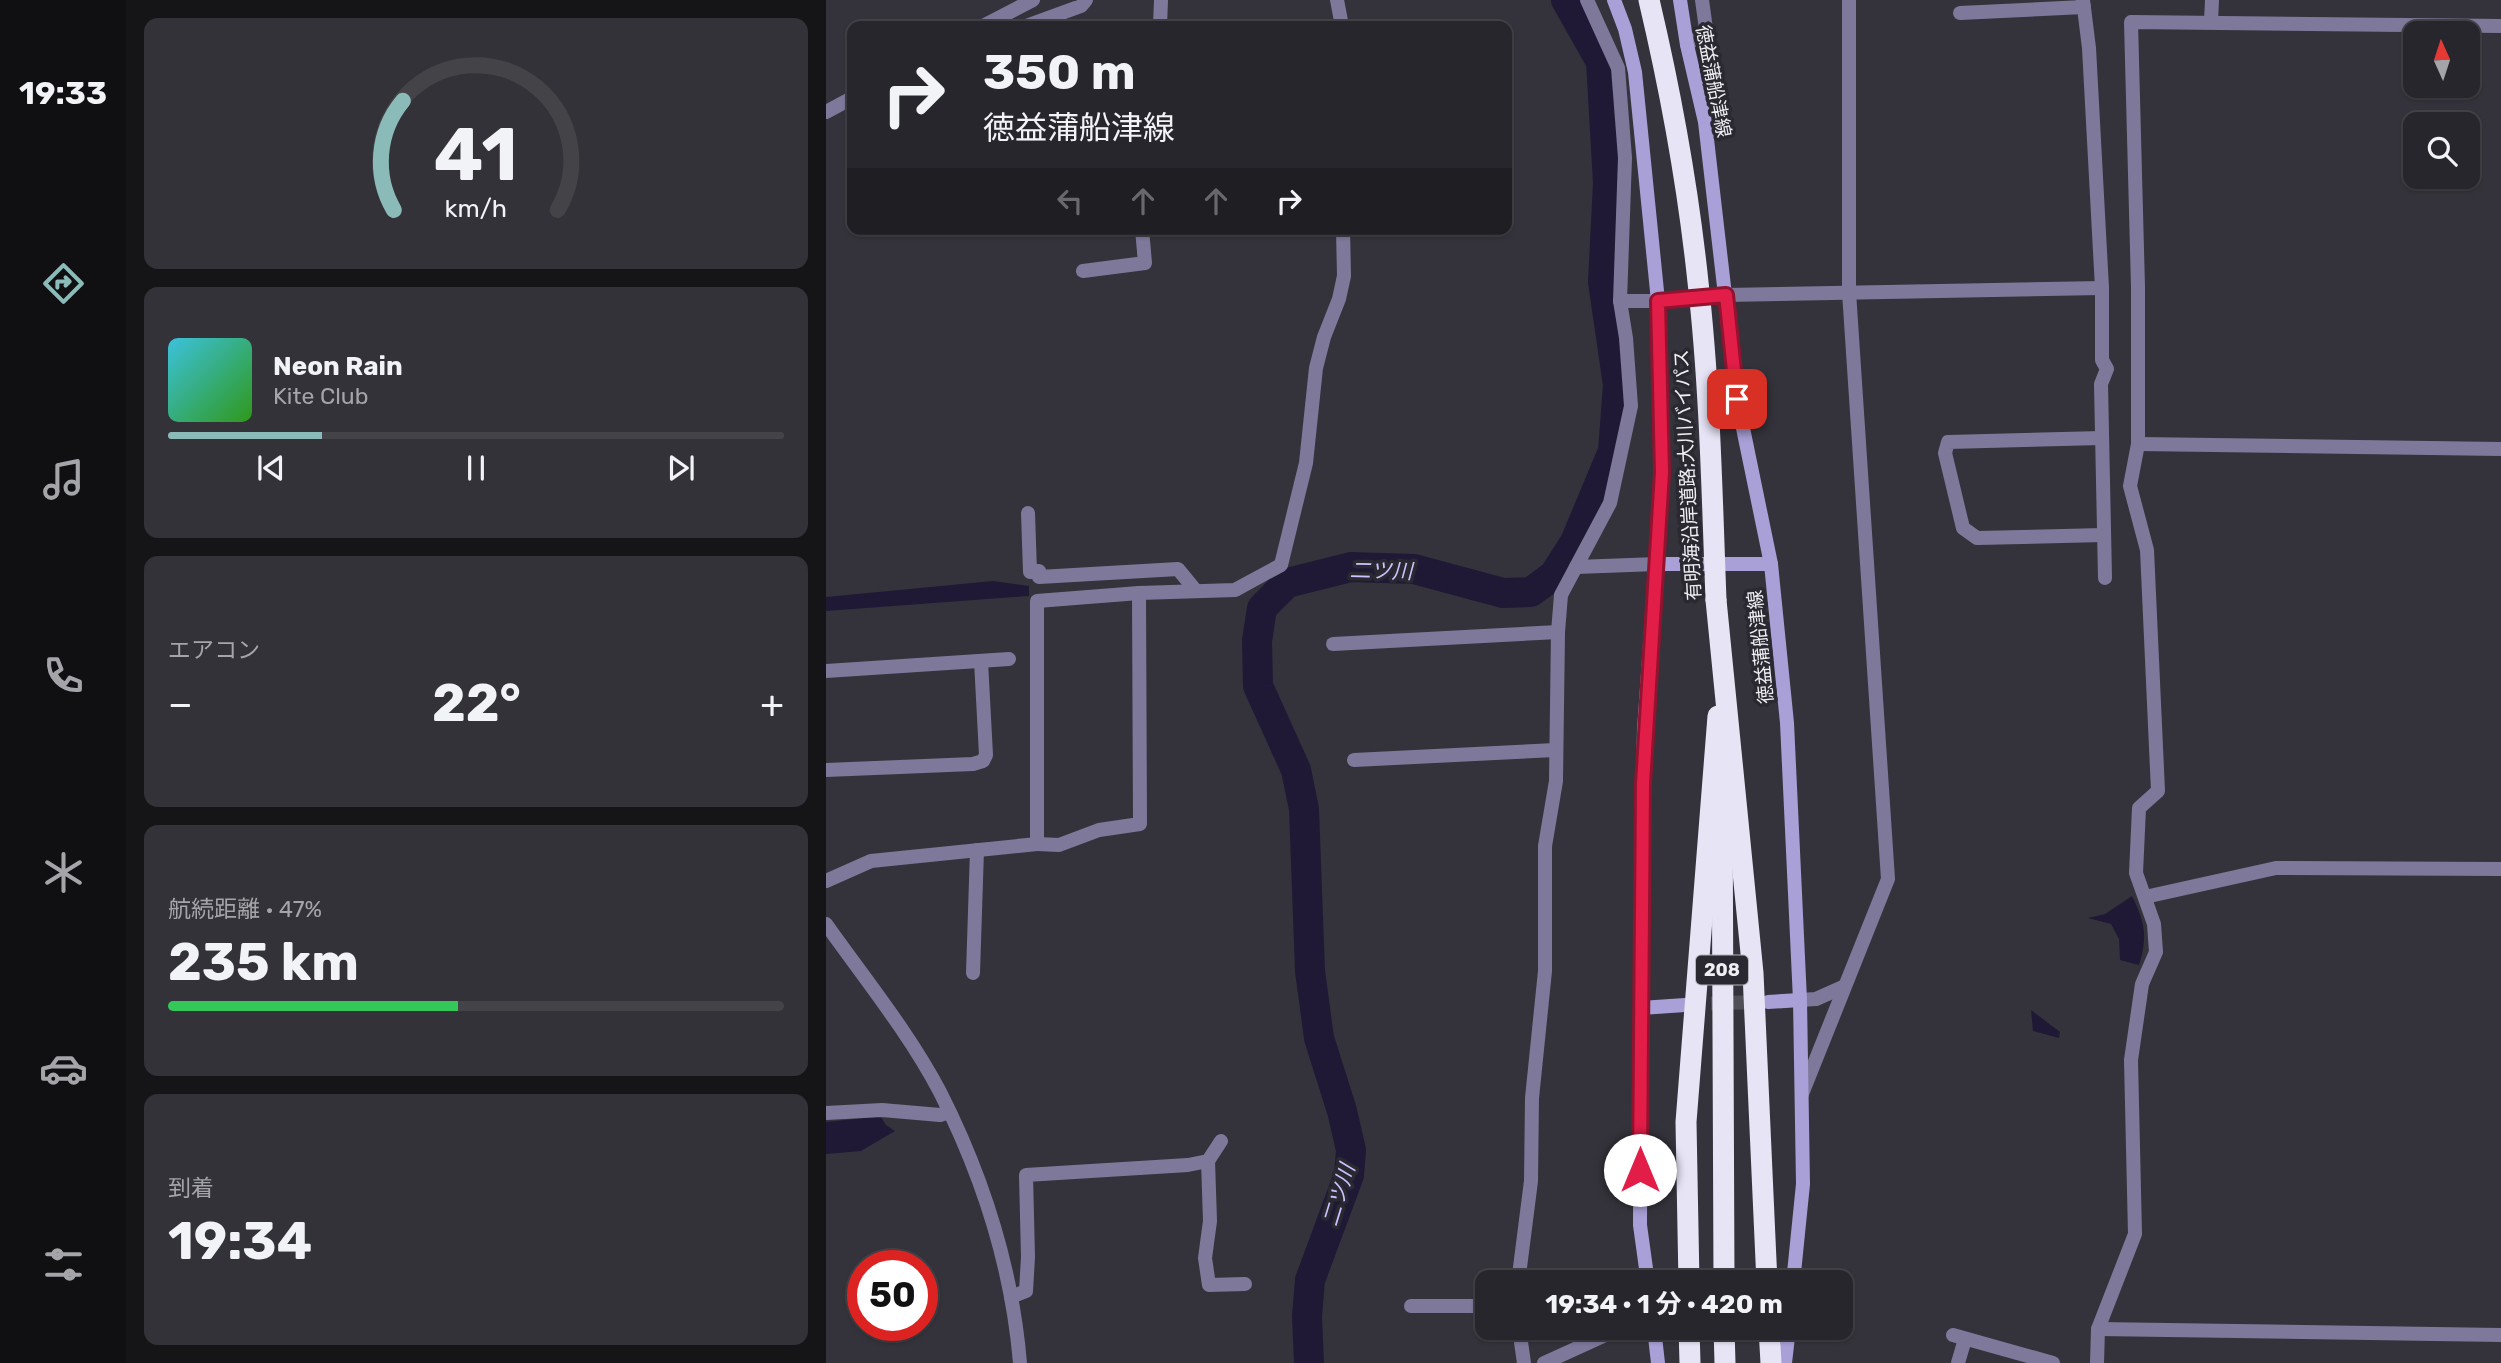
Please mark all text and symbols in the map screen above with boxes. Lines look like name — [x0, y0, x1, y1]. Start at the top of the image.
north arrow — [2403, 21, 2480, 98]
map controls — [2403, 21, 2480, 189]
street label: 徳益蒲船津線 — [1691, 23, 1736, 139]
text: 350 m — [983, 43, 1136, 101]
icon: right — [868, 49, 959, 140]
text: 19:33 — [19, 74, 107, 112]
text: 徳益蒲船津線 — [983, 109, 1175, 147]
text: 41 — [434, 112, 518, 198]
button: search — [2403, 112, 2480, 189]
icon: left — [1051, 182, 1089, 220]
icon: ahead — [1124, 182, 1162, 220]
icon: ahead — [1197, 182, 1235, 220]
icon: right — [1270, 182, 1308, 220]
text: km/h — [445, 193, 507, 222]
icon: directions — [39, 259, 88, 308]
street label: 有明海沿岸道路;大川バイパス — [1669, 349, 1706, 601]
text: Neon Rain — [273, 351, 403, 382]
pin — [1707, 369, 1767, 429]
icon: arrive — [1718, 380, 1756, 418]
text: Kite Club — [273, 382, 368, 410]
icon: previous — [252, 449, 290, 487]
icon: pause — [457, 449, 495, 487]
icon: next — [662, 449, 700, 487]
icon: music — [39, 455, 88, 504]
water label: 二ツ川 — [1349, 557, 1415, 584]
street label: 徳益蒲船津線 — [1743, 589, 1778, 705]
text: エアコン — [168, 636, 260, 664]
icon: phone — [39, 651, 88, 700]
text: 22° — [432, 672, 521, 734]
text: − — [168, 681, 193, 727]
text: + — [760, 681, 784, 727]
icon: climate — [39, 848, 88, 897]
text: 航続距離 · 47% — [168, 895, 322, 923]
text: 235 km — [168, 931, 359, 993]
road number: 208 — [1696, 956, 1748, 985]
icon: car — [39, 1044, 88, 1093]
position arrow — [1603, 1133, 1677, 1207]
water label: 二ツ川 — [1317, 1159, 1360, 1229]
text: 到着 — [168, 1174, 214, 1202]
text: 19:34 — [168, 1210, 312, 1272]
icon: filters — [39, 1240, 88, 1289]
speed limit sign: 50 — [847, 1250, 938, 1341]
text: 19:34 · 1 分 · 420 m — [1545, 1289, 1783, 1320]

